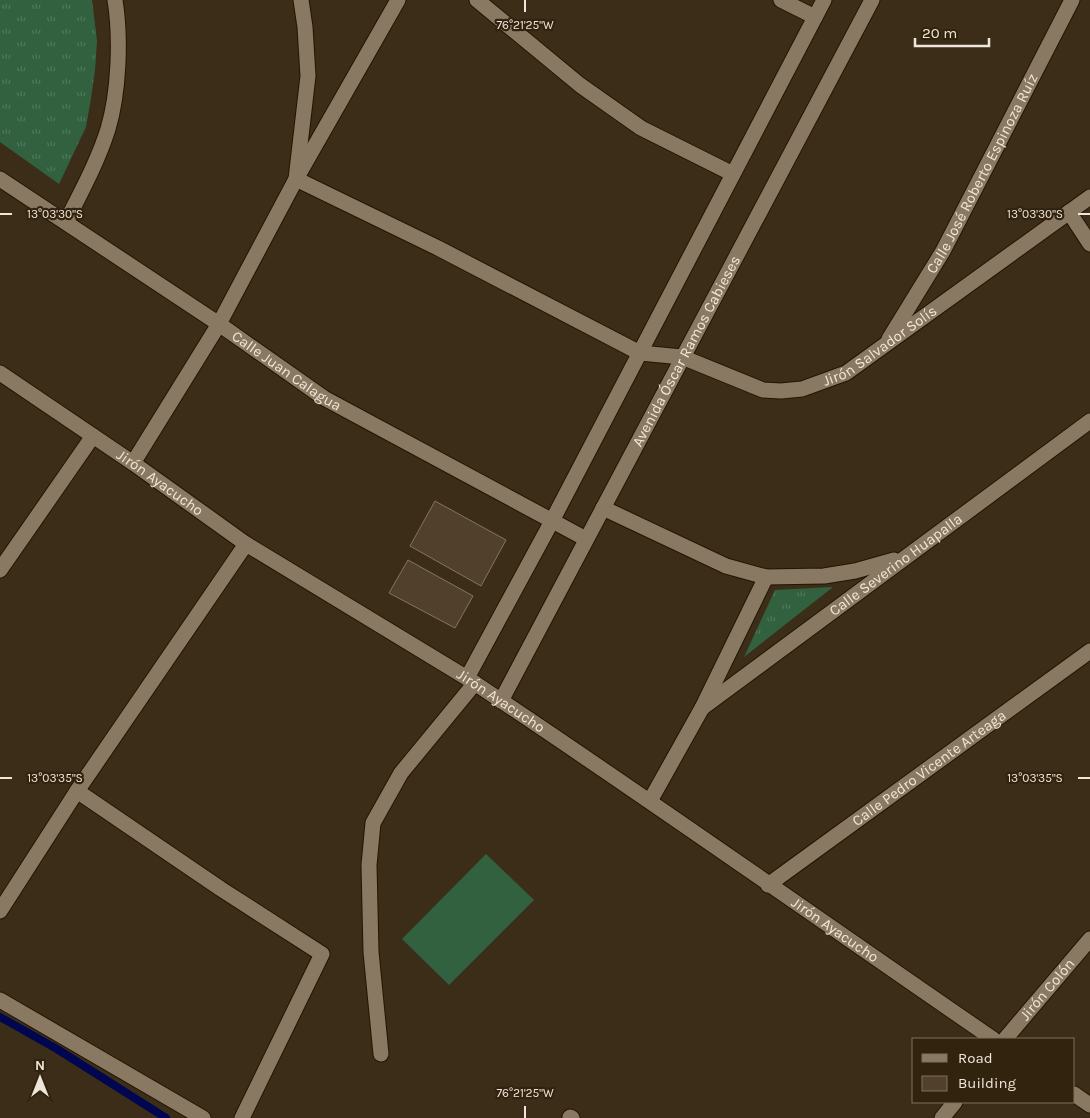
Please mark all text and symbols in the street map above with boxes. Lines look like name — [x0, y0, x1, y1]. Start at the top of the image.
scale bar — [915, 15, 989, 47]
text: 76°21'25"W — [496, 18, 554, 32]
text: 20 m — [922, 24, 957, 42]
street label: Calle José Roberto Espinoza Ruíz — [922, 71, 1042, 277]
text: 13°03'30"S — [27, 207, 83, 221]
text: 13°03'30"S — [1007, 207, 1063, 221]
street label: Avenida Óscar Ramos Cabieses — [628, 252, 744, 450]
street label: Jirón Salvador Solís — [820, 301, 940, 390]
street label: Calle Juan Calagua — [228, 327, 344, 415]
street label: Jirón Ayacucho — [113, 446, 207, 520]
street label: Calle Severino Huapalla — [826, 510, 966, 620]
street label: Jirón Ayacucho — [454, 665, 548, 737]
street label: Calle Pedro Vicente Arteaga — [848, 706, 1010, 830]
text: 13°03'35"S — [27, 771, 83, 785]
text: 13°03'35"S — [1007, 771, 1063, 785]
street label: Jirón Ayacucho — [788, 893, 882, 966]
street label: Jirón Colón — [1016, 955, 1078, 1024]
legend — [912, 1038, 1075, 1103]
text: Road — [958, 1049, 993, 1067]
north arrow — [15, 1053, 65, 1103]
text: N — [35, 1057, 45, 1074]
text: Building — [958, 1074, 1016, 1092]
text: 76°21'25"W — [496, 1086, 554, 1100]

